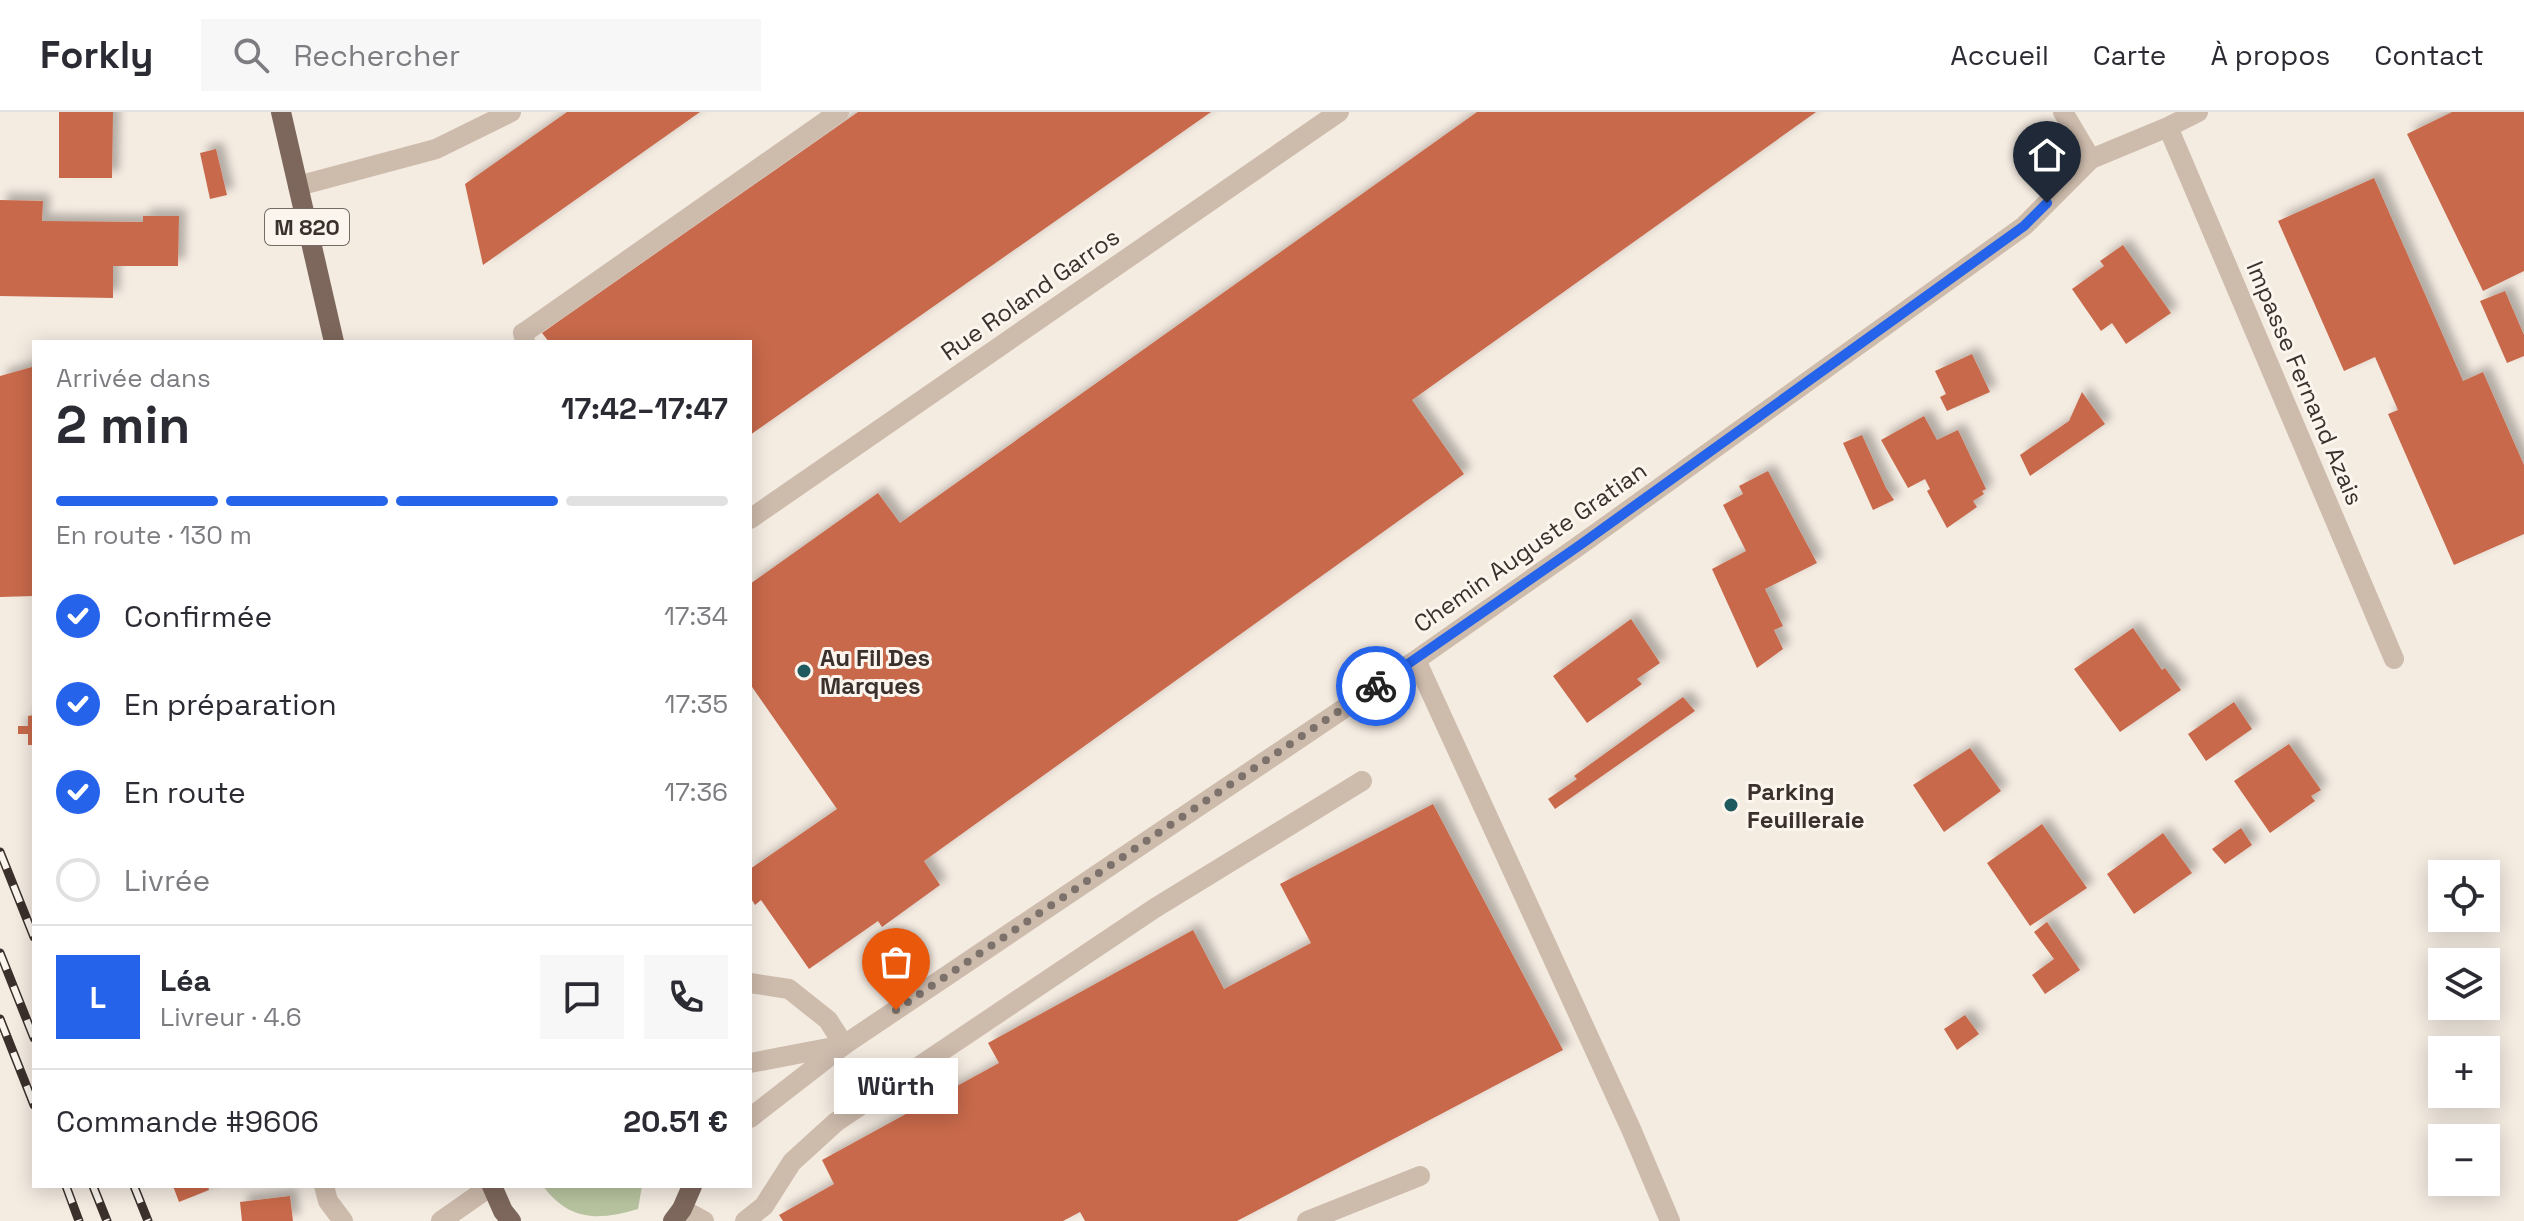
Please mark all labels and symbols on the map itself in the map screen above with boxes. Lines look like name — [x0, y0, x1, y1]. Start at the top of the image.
pin — [2013, 121, 2081, 203]
road number: M 820 — [265, 209, 349, 245]
street label: Rue Roland Garros — [935, 221, 1125, 367]
street label: Impasse Fernand Azais — [2240, 256, 2370, 510]
street label: Chemin Auguste Gratian — [1407, 455, 1653, 639]
place label: Au Fil Des Marques — [820, 642, 930, 701]
courier — [1336, 646, 1416, 726]
marker: Au Fil Des Marques — [795, 662, 813, 680]
place label: Parking Feuilleraie — [1747, 776, 1865, 835]
marker: Parking Feuilleraie — [1722, 796, 1740, 814]
pin — [862, 928, 930, 1010]
callout: Würth — [834, 1058, 958, 1114]

